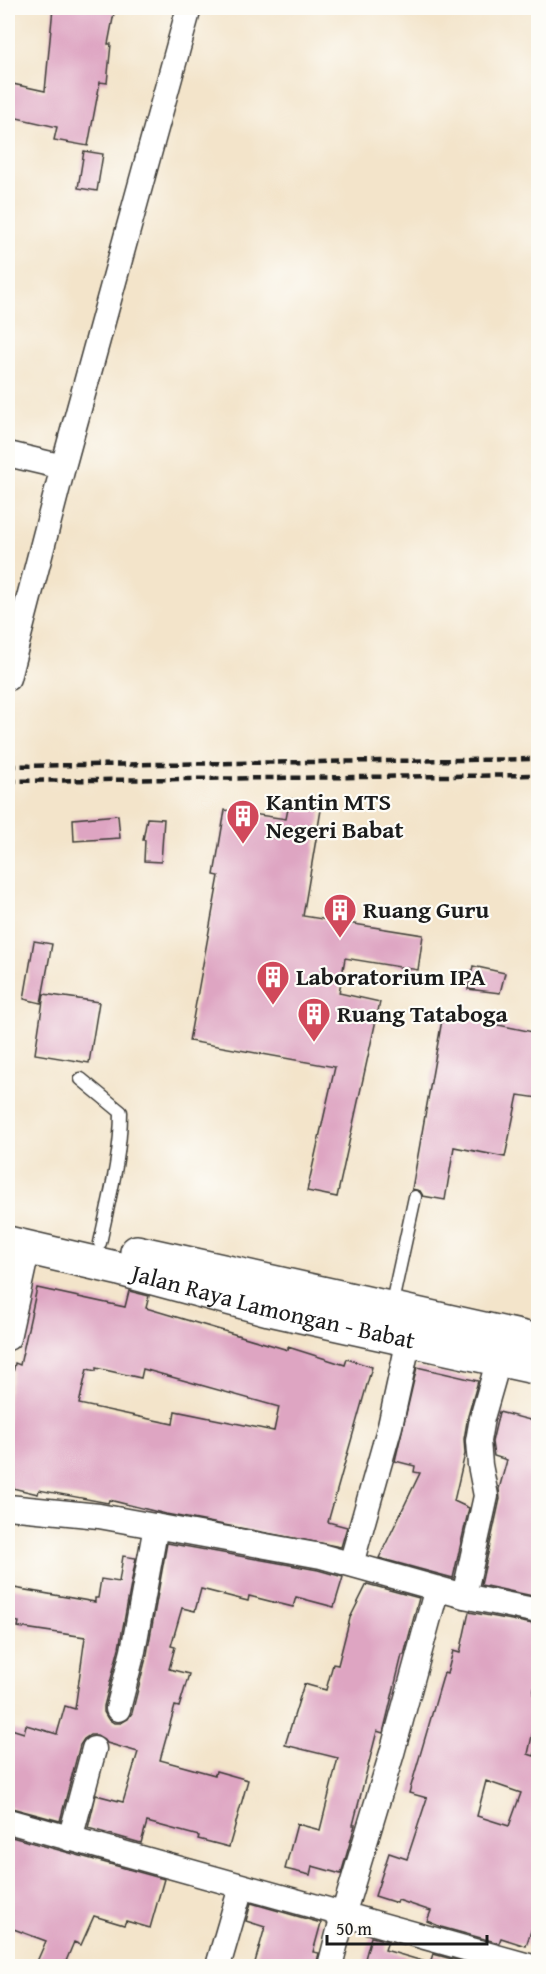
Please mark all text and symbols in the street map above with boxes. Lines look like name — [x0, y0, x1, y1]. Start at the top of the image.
place label: Kantin MTS Negeri Babat — [266, 784, 404, 847]
building icon: Kantin MTS Negeri Babat — [225, 798, 261, 845]
building icon: Ruang Guru — [322, 892, 358, 939]
place label: Ruang Guru — [363, 892, 489, 927]
building icon: Laboratorium IPA — [255, 959, 291, 1006]
place label: Laboratorium IPA — [296, 959, 486, 994]
building icon: Ruang Tataboga — [296, 996, 332, 1043]
place label: Ruang Tataboga — [337, 996, 509, 1031]
street label: Jalan Raya Lamongan - Babat — [125, 1254, 419, 1358]
scale bar — [327, 1908, 488, 1946]
text: 50 m — [336, 1915, 372, 1942]

